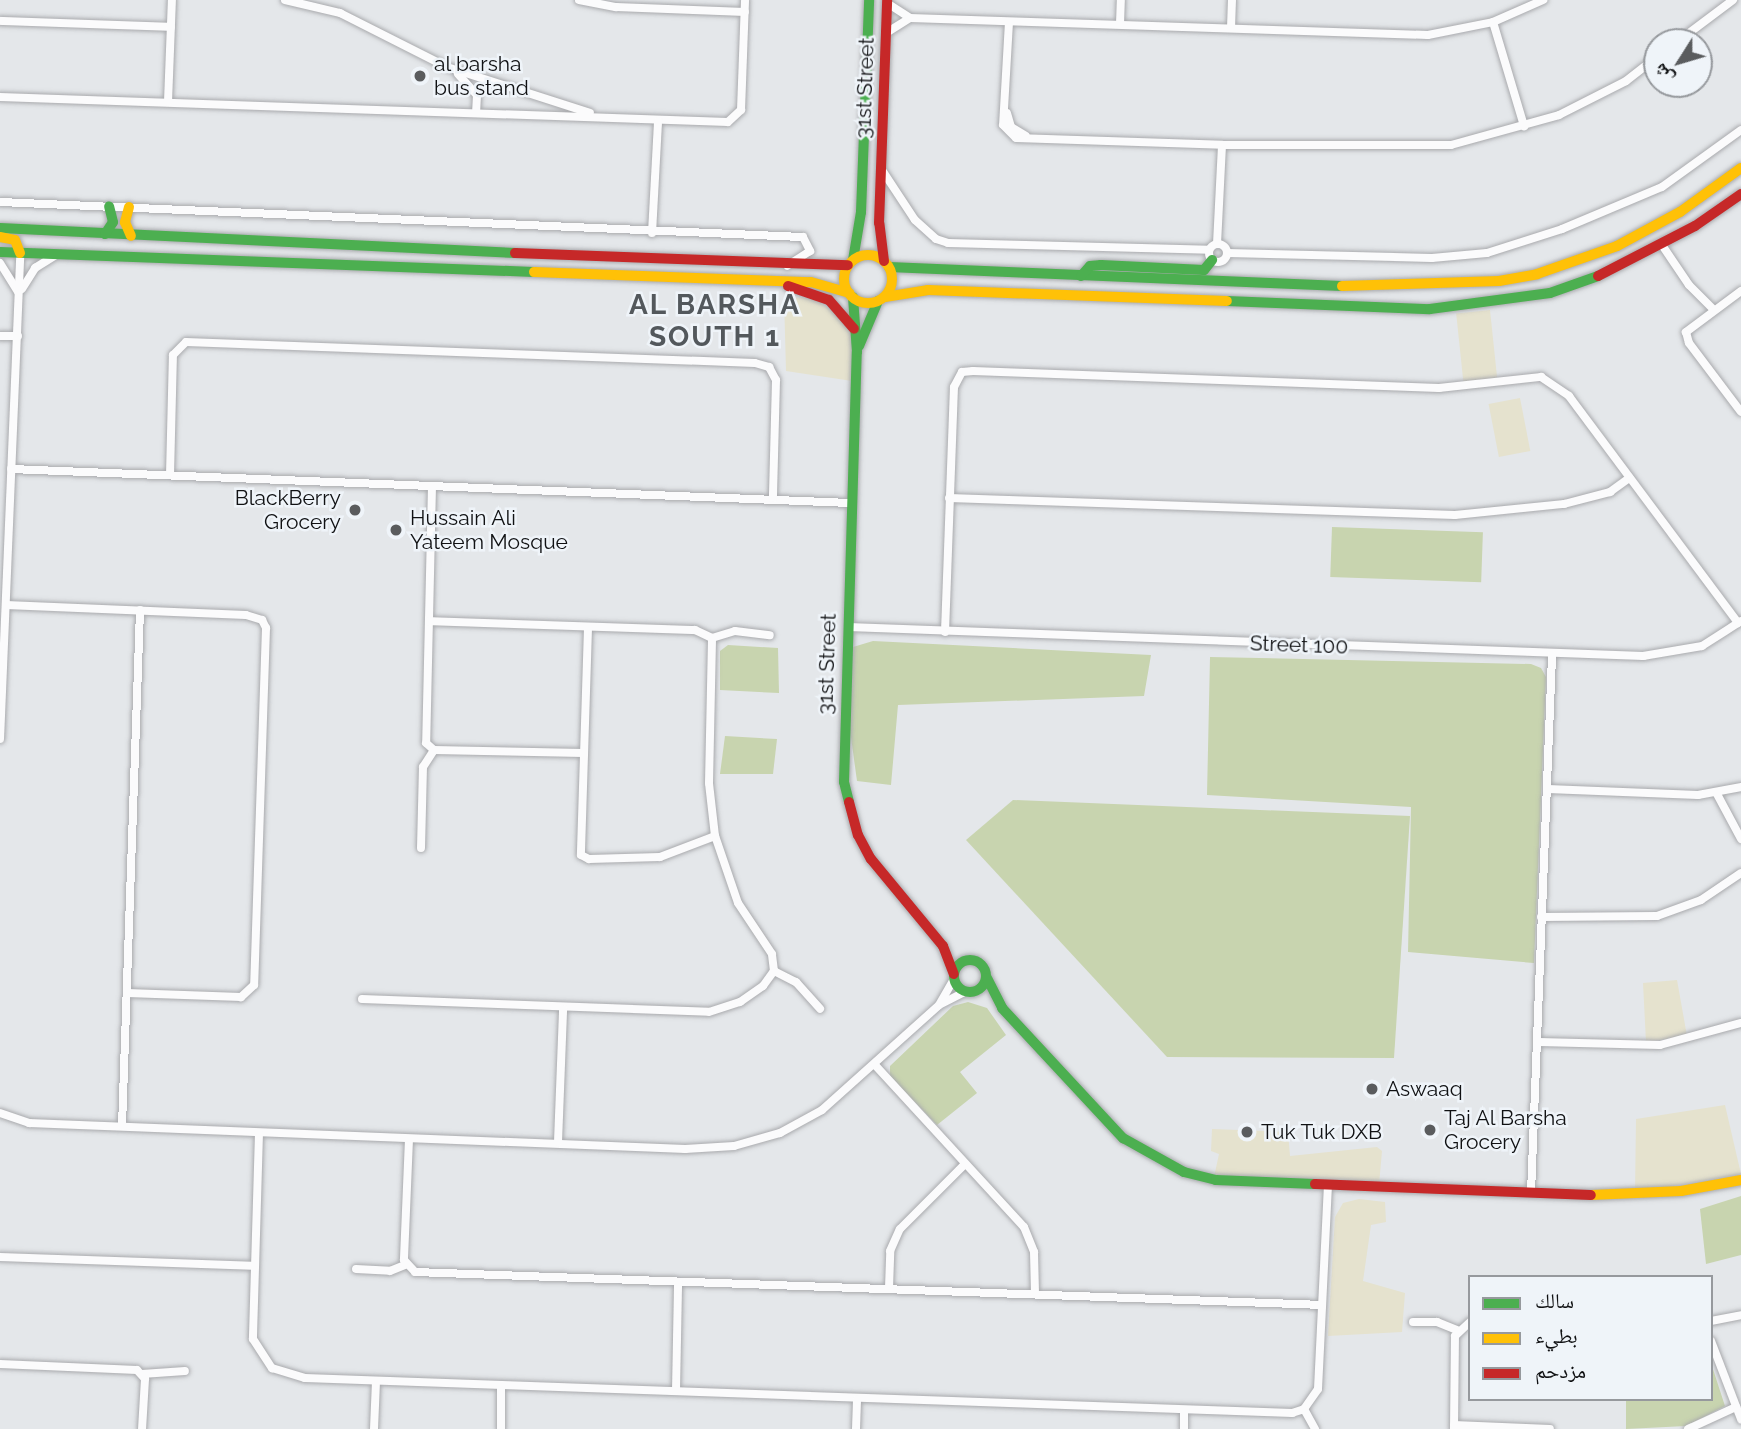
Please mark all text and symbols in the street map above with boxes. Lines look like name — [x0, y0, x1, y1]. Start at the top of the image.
north arrow — [1643, 28, 1713, 98]
street label: 31st Street — [851, 37, 879, 139]
place label: al barsha bus stand — [434, 51, 529, 101]
text: ش — [1648, 60, 1678, 89]
marker: al barsha bus stand — [412, 68, 428, 84]
district label: AL BARSHA SOUTH 1 — [630, 288, 800, 354]
place label: BlackBerry Grocery — [235, 485, 341, 535]
marker: BlackBerry Grocery — [347, 502, 363, 518]
place label: Hussain Ali Yateem Mosque — [410, 505, 568, 555]
marker: Hussain Ali Yateem Mosque — [388, 522, 404, 538]
street label: 31st Street — [813, 613, 841, 715]
street label: Street 100 — [1249, 631, 1349, 659]
place label: Aswaaq — [1386, 1076, 1463, 1102]
marker: Aswaaq — [1364, 1081, 1380, 1097]
place label: Taj Al Barsha Grocery — [1444, 1105, 1568, 1155]
place label: Tuk Tuk DXB — [1261, 1119, 1383, 1145]
marker: Taj Al Barsha Grocery — [1422, 1122, 1438, 1138]
marker: Tuk Tuk DXB — [1239, 1124, 1255, 1140]
legend — [1468, 1275, 1713, 1401]
text: سالك — [1535, 1288, 1574, 1313]
text: بطيء — [1535, 1323, 1578, 1348]
text: مزدحم — [1535, 1358, 1586, 1383]

